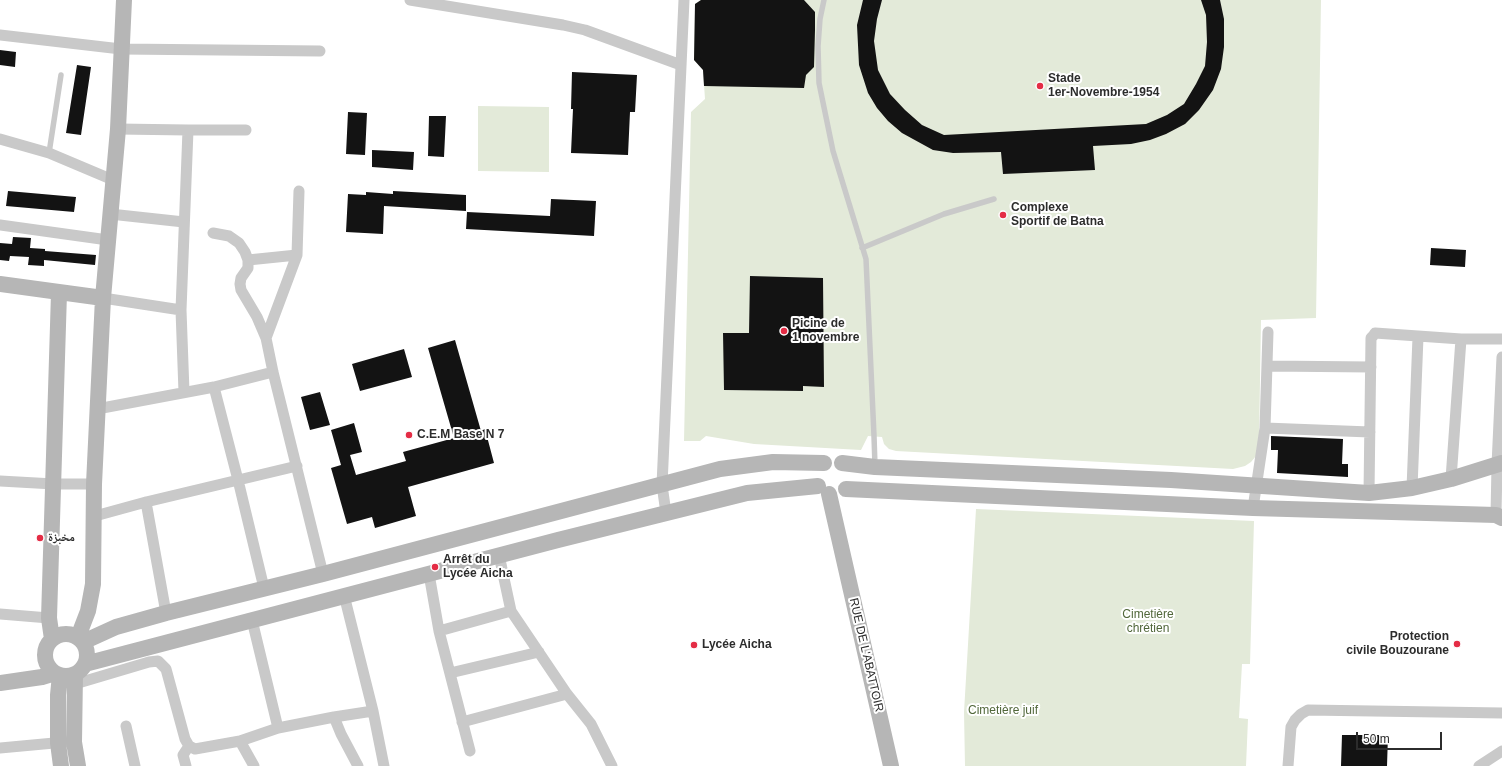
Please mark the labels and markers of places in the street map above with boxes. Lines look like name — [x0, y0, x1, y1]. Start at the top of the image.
place label: Stade 1er-Novembre-1954 — [1048, 72, 1159, 100]
marker: Stade 1er-Novembre-1954 — [1035, 81, 1045, 91]
place label: Complexe Sportif de Batna — [1011, 201, 1104, 229]
marker: Complexe Sportif de Batna — [998, 210, 1008, 220]
place label: Picine de 1 novembre — [792, 317, 859, 345]
marker: Picine de 1 novembre — [779, 326, 789, 336]
place label: C.E.M Base N 7 — [417, 428, 504, 442]
marker: C.E.M Base N 7 — [404, 430, 414, 440]
place label: مخبزة — [48, 531, 75, 545]
marker: مخبزة — [35, 533, 45, 543]
place label: Arrêt du Lycée Aicha — [443, 553, 513, 581]
marker: Arrêt du Lycée Aicha — [430, 562, 440, 572]
place label: Protection civile Bouzourane — [1346, 630, 1449, 658]
place label: Lycée Aicha — [702, 638, 772, 652]
marker: Protection civile Bouzourane — [1452, 639, 1462, 649]
marker: Lycée Aicha — [689, 640, 699, 650]

